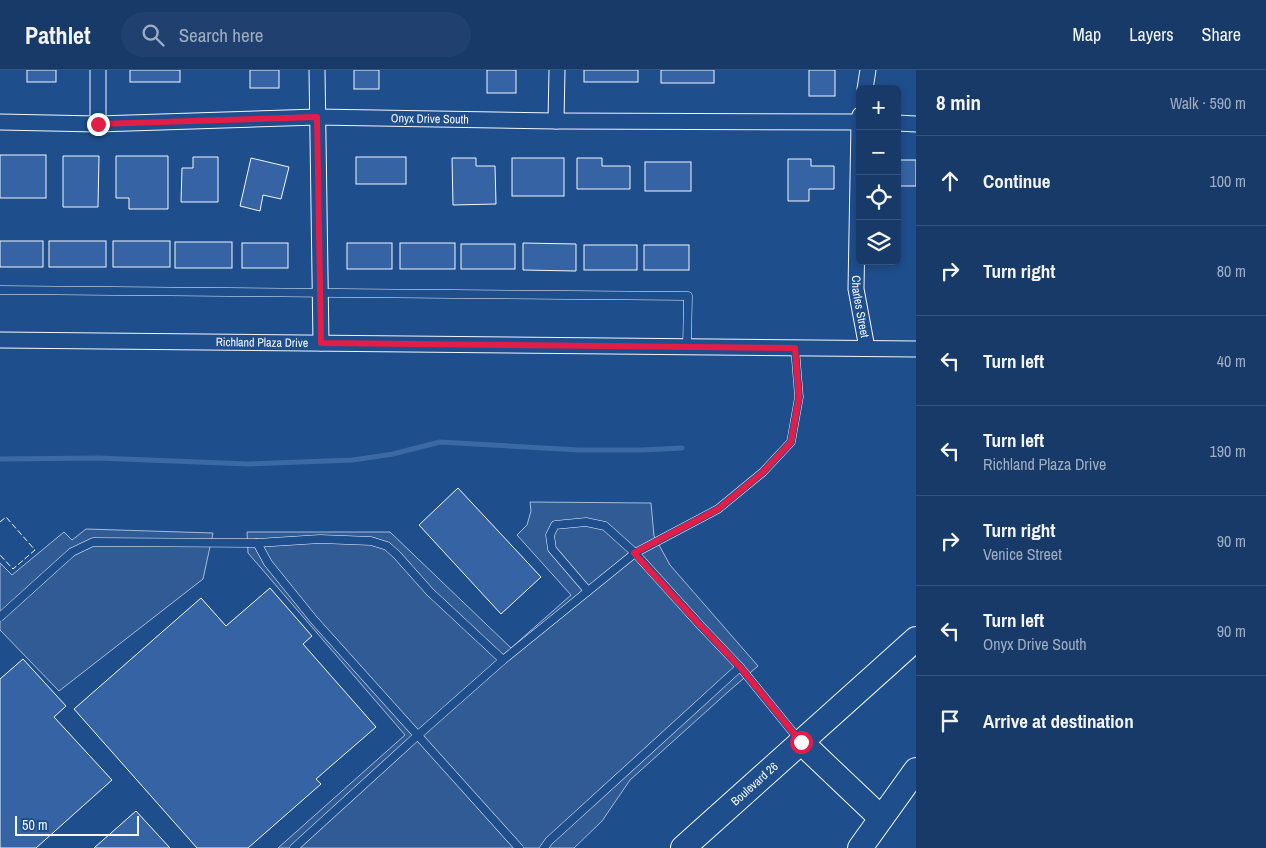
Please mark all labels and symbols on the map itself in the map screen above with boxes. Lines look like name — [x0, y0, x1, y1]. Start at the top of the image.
street label: Onyx Drive South — [391, 110, 469, 128]
route end — [87, 113, 110, 136]
street label: Charles Street — [848, 275, 873, 339]
street label: Richland Plaza Drive — [216, 334, 308, 351]
route start — [790, 731, 813, 754]
street label: Boulevard 26 — [727, 759, 781, 809]
scale bar — [15, 813, 139, 836]

